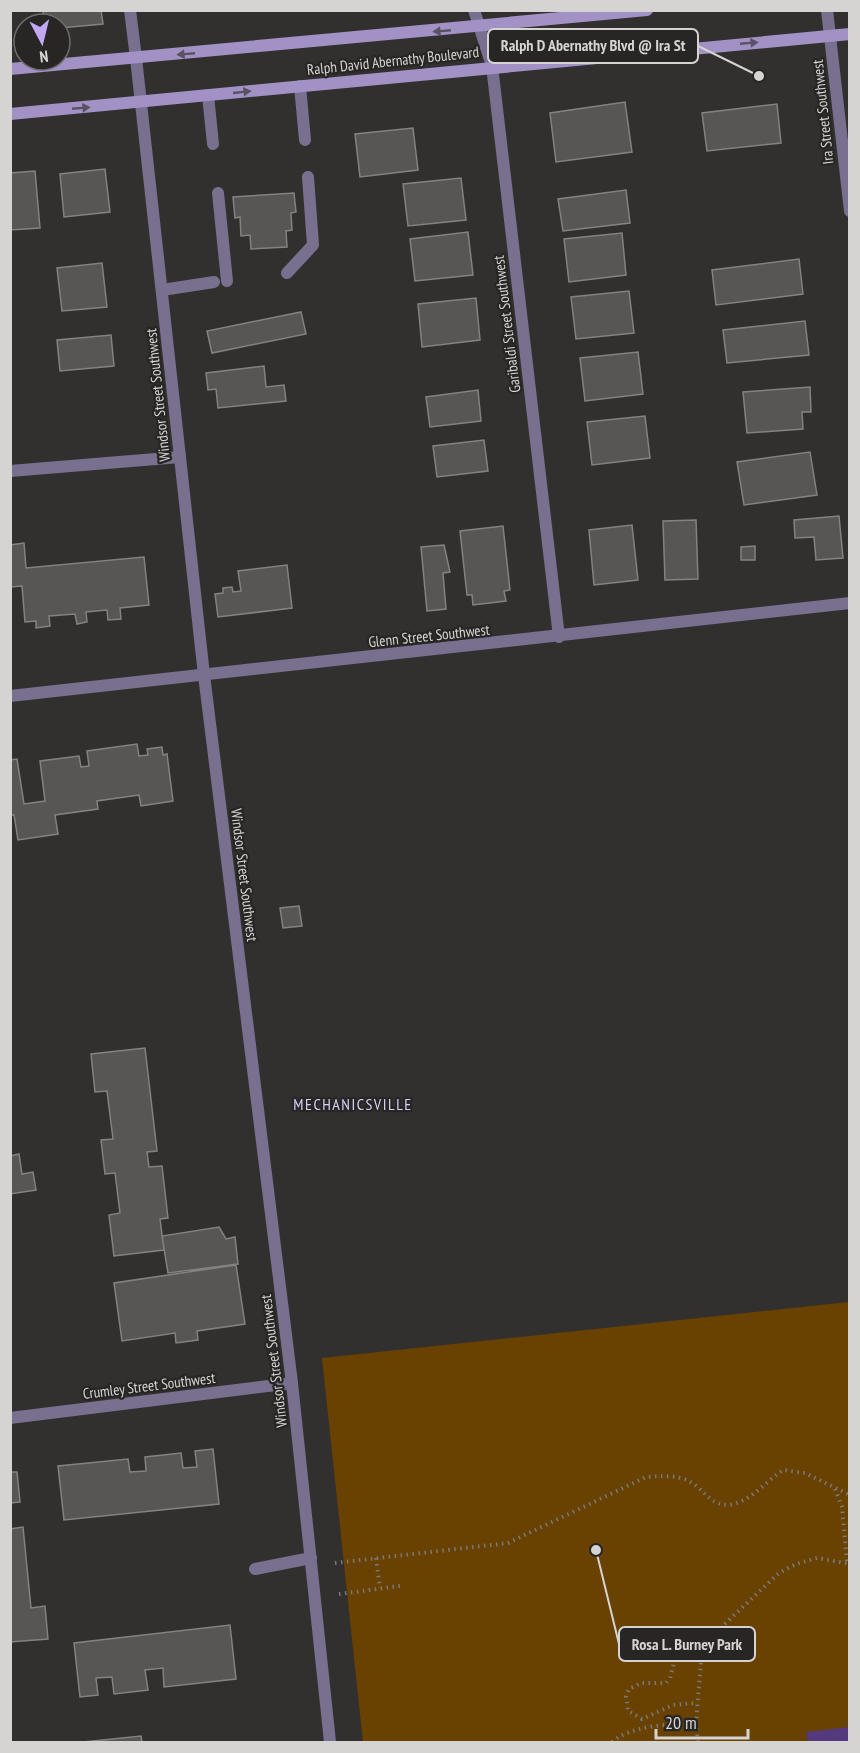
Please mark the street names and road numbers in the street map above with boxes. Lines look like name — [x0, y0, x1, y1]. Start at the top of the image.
street label: Ralph David Abernathy Boulevard — [306, 42, 480, 79]
street label: Ira Street Southwest — [808, 59, 837, 165]
street label: Garibaldi Street Southwest — [489, 254, 524, 394]
street label: Windsor Street Southwest — [141, 328, 174, 463]
street label: Glenn Street Southwest — [367, 620, 491, 651]
street label: Windsor Street Southwest — [227, 807, 262, 942]
street label: Windsor Street Southwest — [256, 1294, 291, 1429]
street label: Crumley Street Southwest — [82, 1368, 216, 1403]

